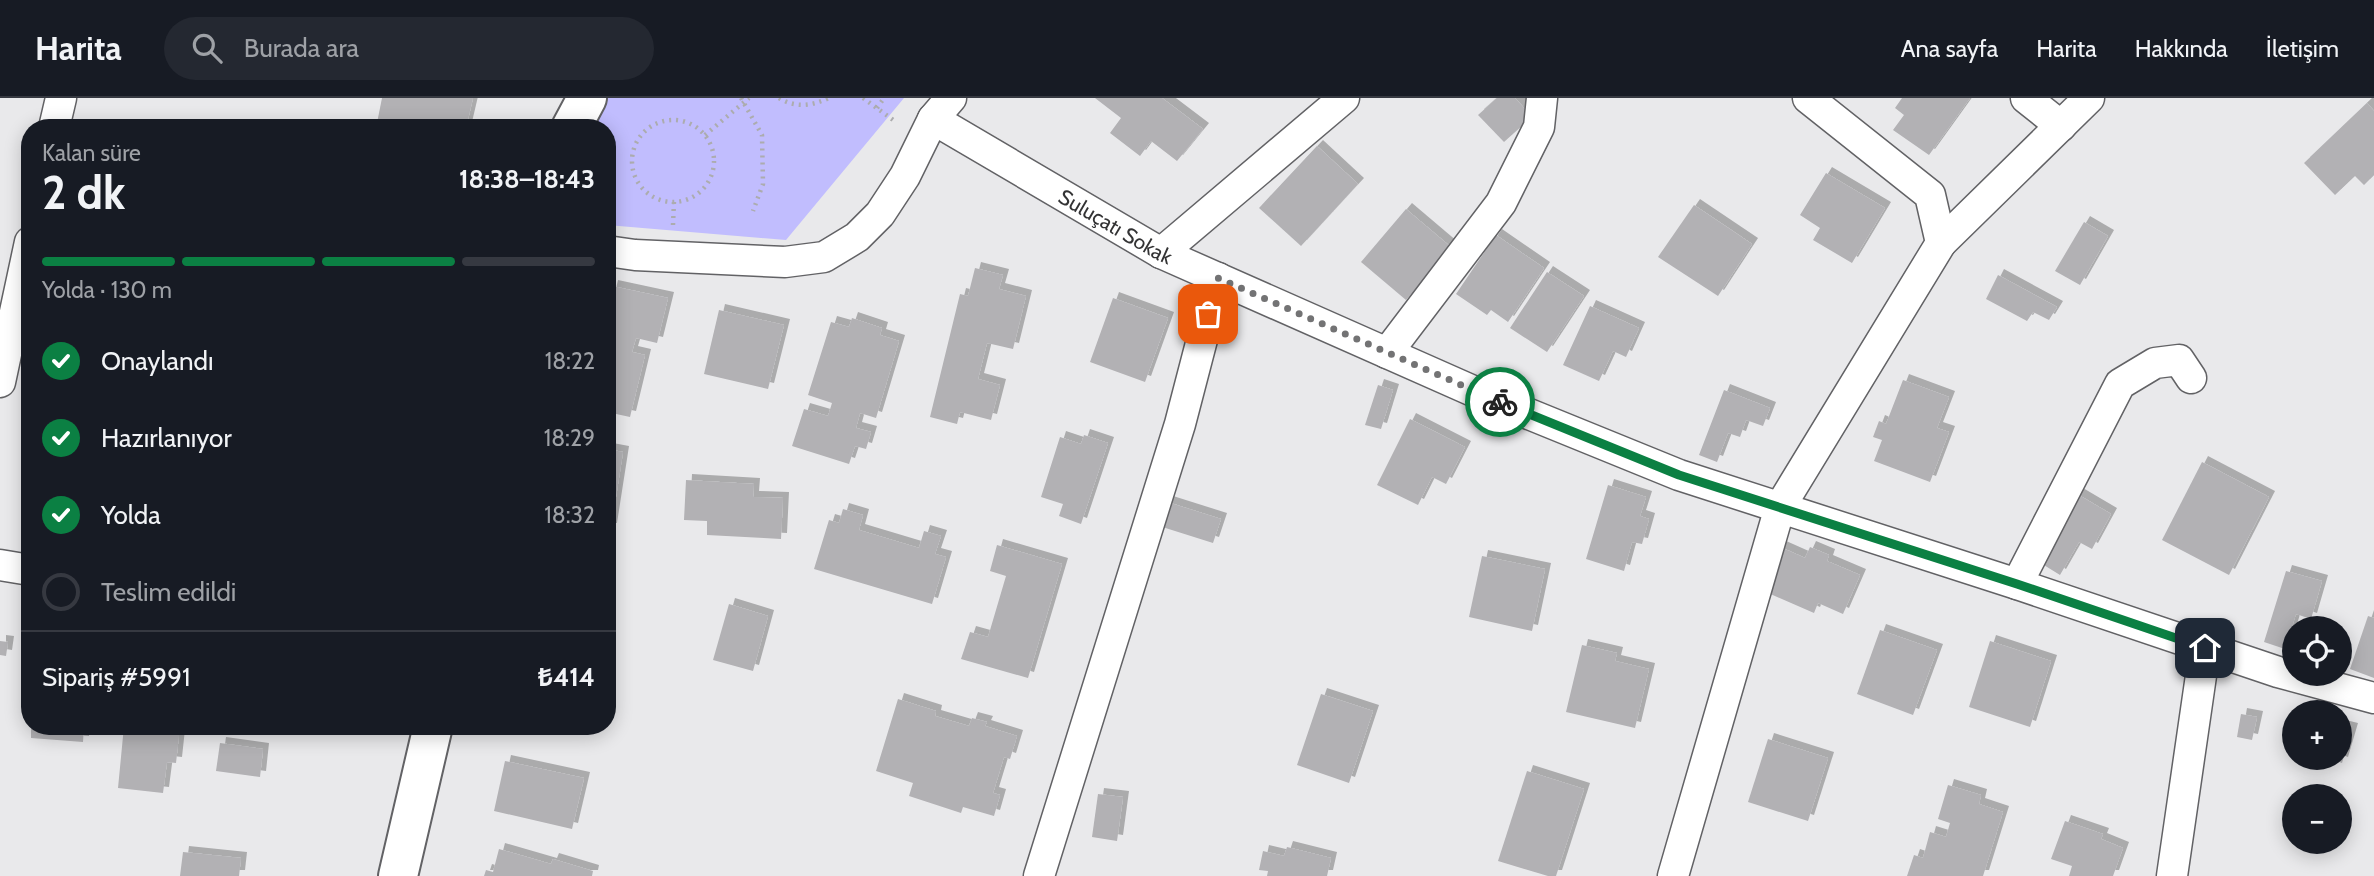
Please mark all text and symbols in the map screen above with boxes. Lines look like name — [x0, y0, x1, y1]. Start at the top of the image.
search box — [164, 17, 654, 80]
text: Harita — [35, 28, 122, 68]
icon: search — [188, 29, 226, 67]
text: Burada ara — [244, 32, 359, 64]
text: Ana sayfa — [1901, 34, 1998, 63]
text: Harita — [2036, 34, 2097, 63]
text: Hakkında — [2135, 34, 2228, 63]
text: İletişim — [2266, 34, 2339, 63]
text: Kalan süre — [42, 139, 141, 167]
text: 18:38–18:43 — [459, 163, 595, 195]
text: 2 dk — [42, 165, 125, 221]
street label: Suluçatı Sokak — [1054, 183, 1177, 269]
text: Yolda · 130 m — [42, 276, 172, 304]
pin — [1178, 284, 1238, 344]
icon: bag — [1189, 295, 1227, 333]
icon: check — [42, 342, 80, 380]
text: Onaylandı — [101, 345, 214, 377]
text: 18:22 — [545, 347, 595, 375]
courier — [1465, 367, 1535, 437]
icon: bike — [1481, 383, 1519, 421]
icon: check — [42, 419, 80, 457]
text: Hazırlanıyor — [101, 422, 232, 454]
text: 18:29 — [544, 424, 595, 452]
icon: check — [42, 496, 80, 534]
text: Yolda — [101, 499, 161, 531]
text: 18:32 — [544, 501, 595, 529]
text: Teslim edildi — [101, 576, 236, 608]
map controls — [2282, 616, 2352, 854]
button: locate — [2282, 616, 2352, 686]
pin — [2175, 618, 2235, 678]
icon: home — [2186, 629, 2224, 667]
text: Sipariş #5991 — [42, 661, 190, 693]
text: ₺414 — [538, 661, 595, 693]
button: + — [2282, 700, 2352, 770]
button: − — [2282, 784, 2352, 854]

